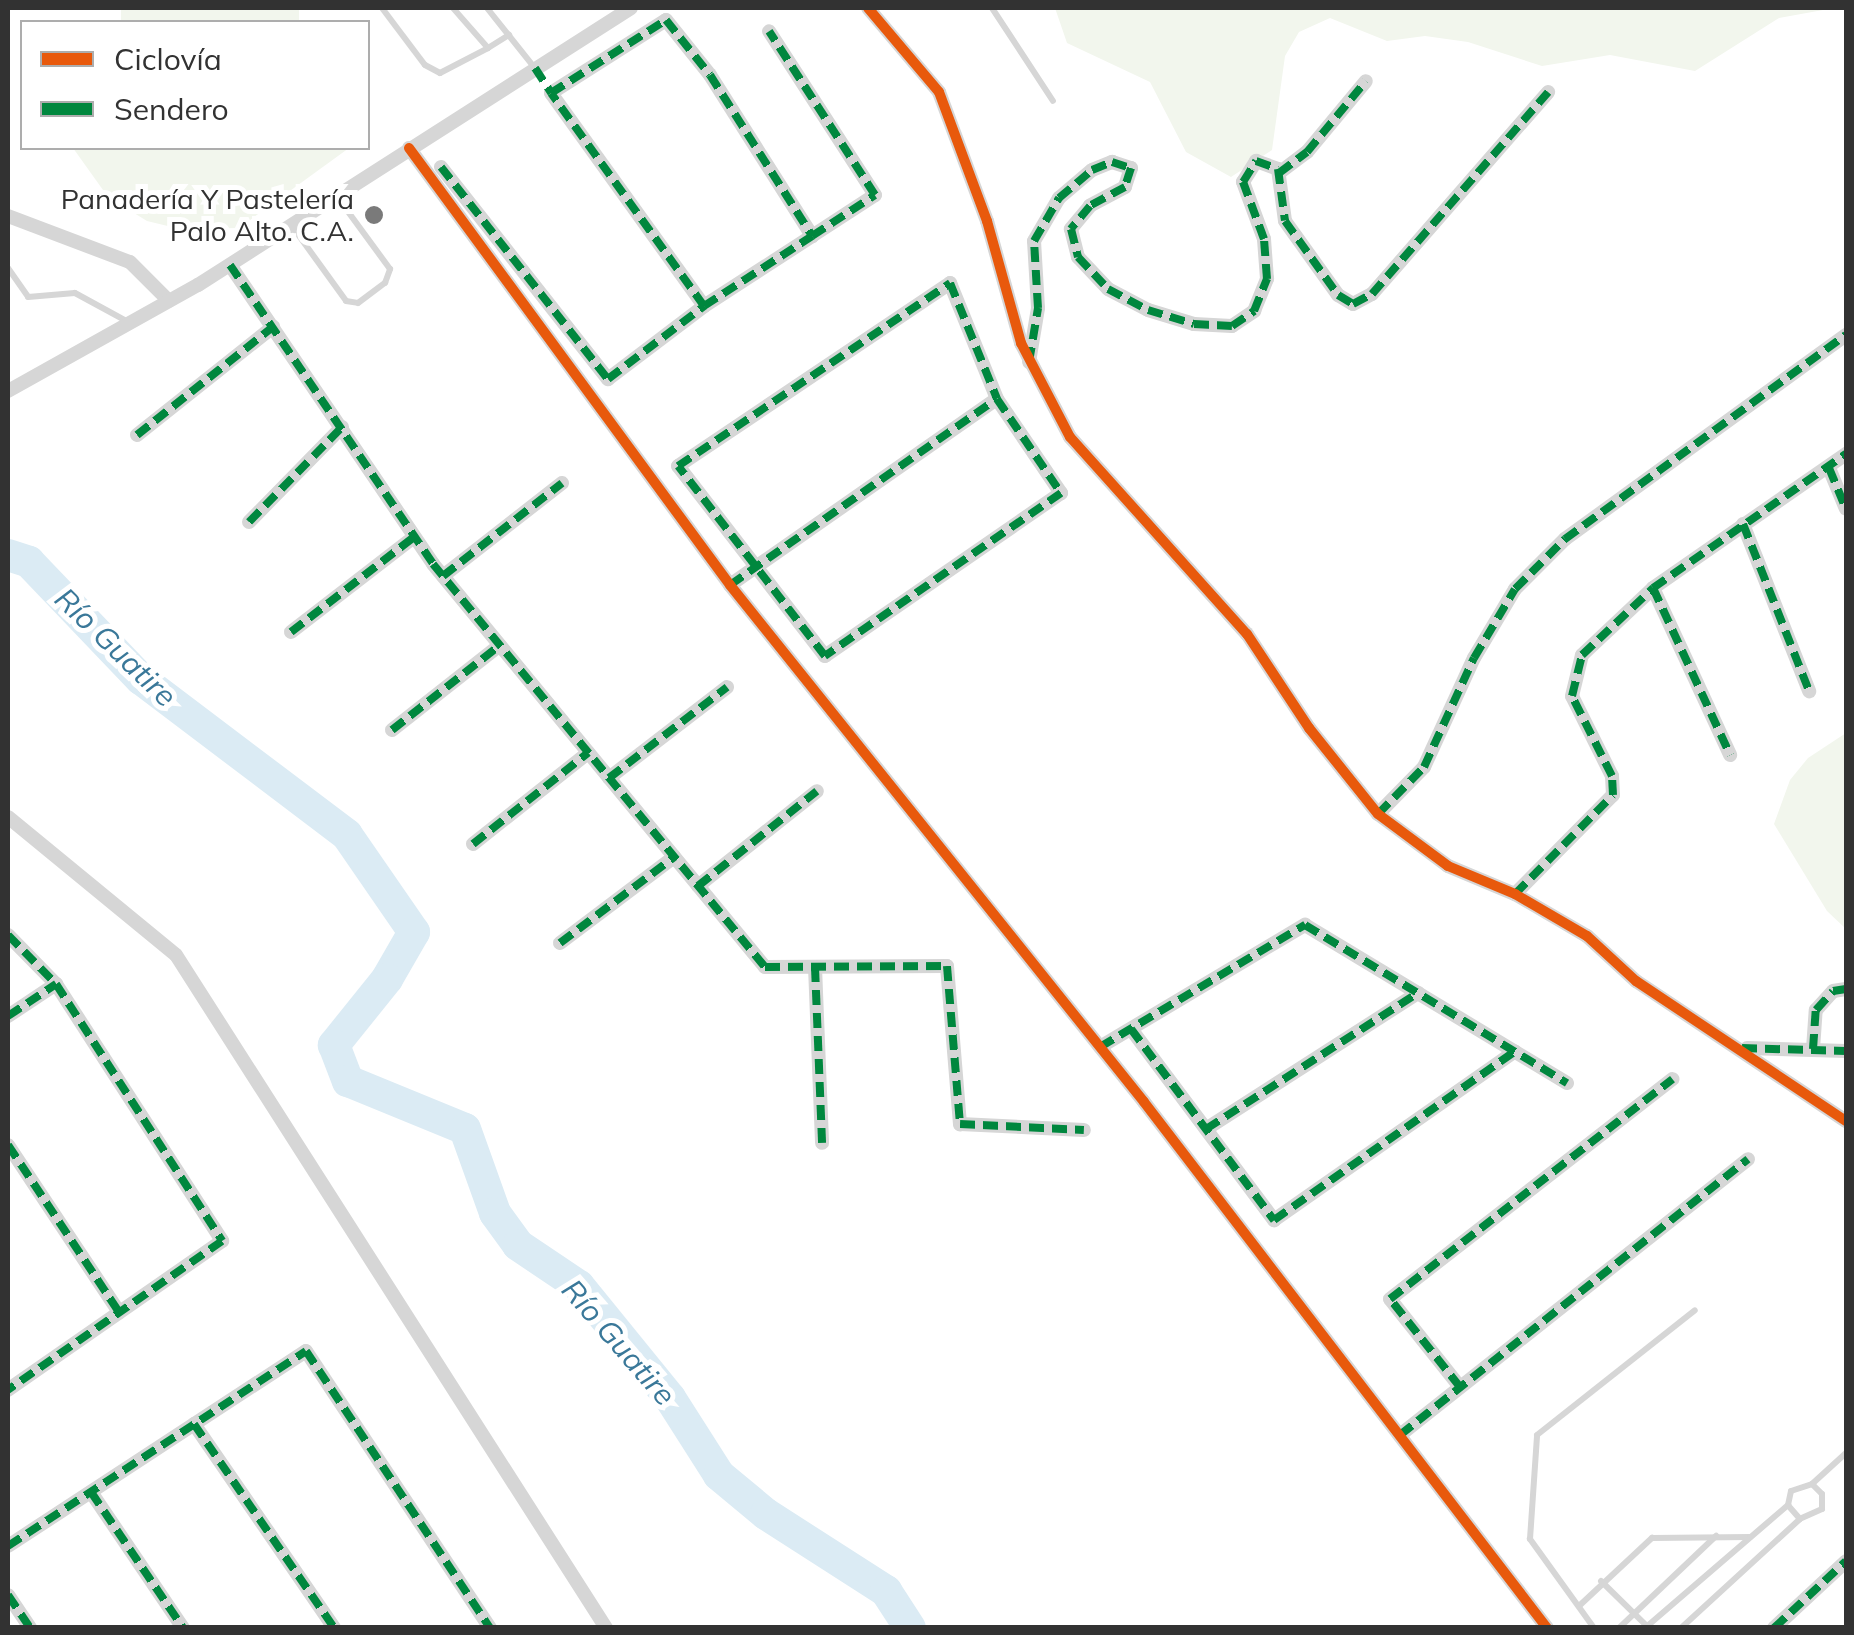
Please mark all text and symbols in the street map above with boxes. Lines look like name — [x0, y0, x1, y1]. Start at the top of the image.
legend — [20, 20, 370, 150]
text: Ciclovía — [114, 40, 222, 78]
text: Sendero — [114, 90, 229, 128]
place label: Panadería Y Pastelería Palo Alto. C.A. — [61, 182, 354, 248]
marker: Panadería Y Pastelería Palo Alto. C.A. — [363, 204, 385, 226]
water label: Río Guatire — [48, 580, 184, 714]
water label: Río Guatire — [555, 1272, 683, 1412]

